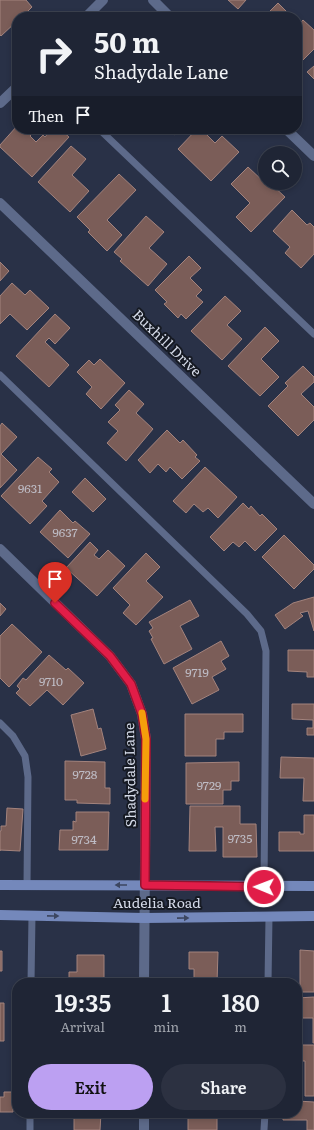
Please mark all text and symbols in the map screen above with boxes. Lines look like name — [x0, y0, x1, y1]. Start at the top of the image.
text: 50 m — [94, 20, 160, 62]
icon: right — [28, 28, 80, 80]
text: Shadydale Lane — [94, 58, 228, 85]
text: Then — [28, 104, 64, 127]
icon: arrive — [72, 104, 94, 126]
map controls — [258, 146, 302, 190]
button: search — [258, 146, 302, 190]
street label: Buxhill Drive — [129, 304, 207, 380]
house number: 9631 — [18, 479, 42, 497]
house number: 9637 — [53, 523, 77, 541]
pin — [38, 562, 72, 603]
icon: arrive — [44, 568, 66, 590]
house number: 9719 — [185, 663, 209, 681]
house number: 9710 — [39, 672, 63, 690]
street label: Shadydale Lane — [118, 723, 140, 827]
house number: 9728 — [73, 765, 98, 783]
house number: 9729 — [197, 776, 221, 794]
house number: 9735 — [228, 829, 252, 847]
house number: 9734 — [71, 830, 97, 848]
position arrow — [243, 866, 285, 908]
one-way arrow — [114, 882, 127, 888]
street label: Audelia Road — [113, 892, 201, 912]
one-way arrow — [47, 913, 60, 919]
one-way arrow — [177, 915, 190, 921]
text: 19:35 — [54, 984, 111, 1019]
text: 1 — [161, 984, 171, 1019]
text: 180 — [222, 984, 260, 1019]
text: Arrival — [61, 1017, 105, 1036]
text: min — [154, 1017, 179, 1036]
text: m — [234, 1017, 247, 1036]
button: Exit — [28, 1064, 153, 1110]
button: Share — [161, 1064, 286, 1110]

